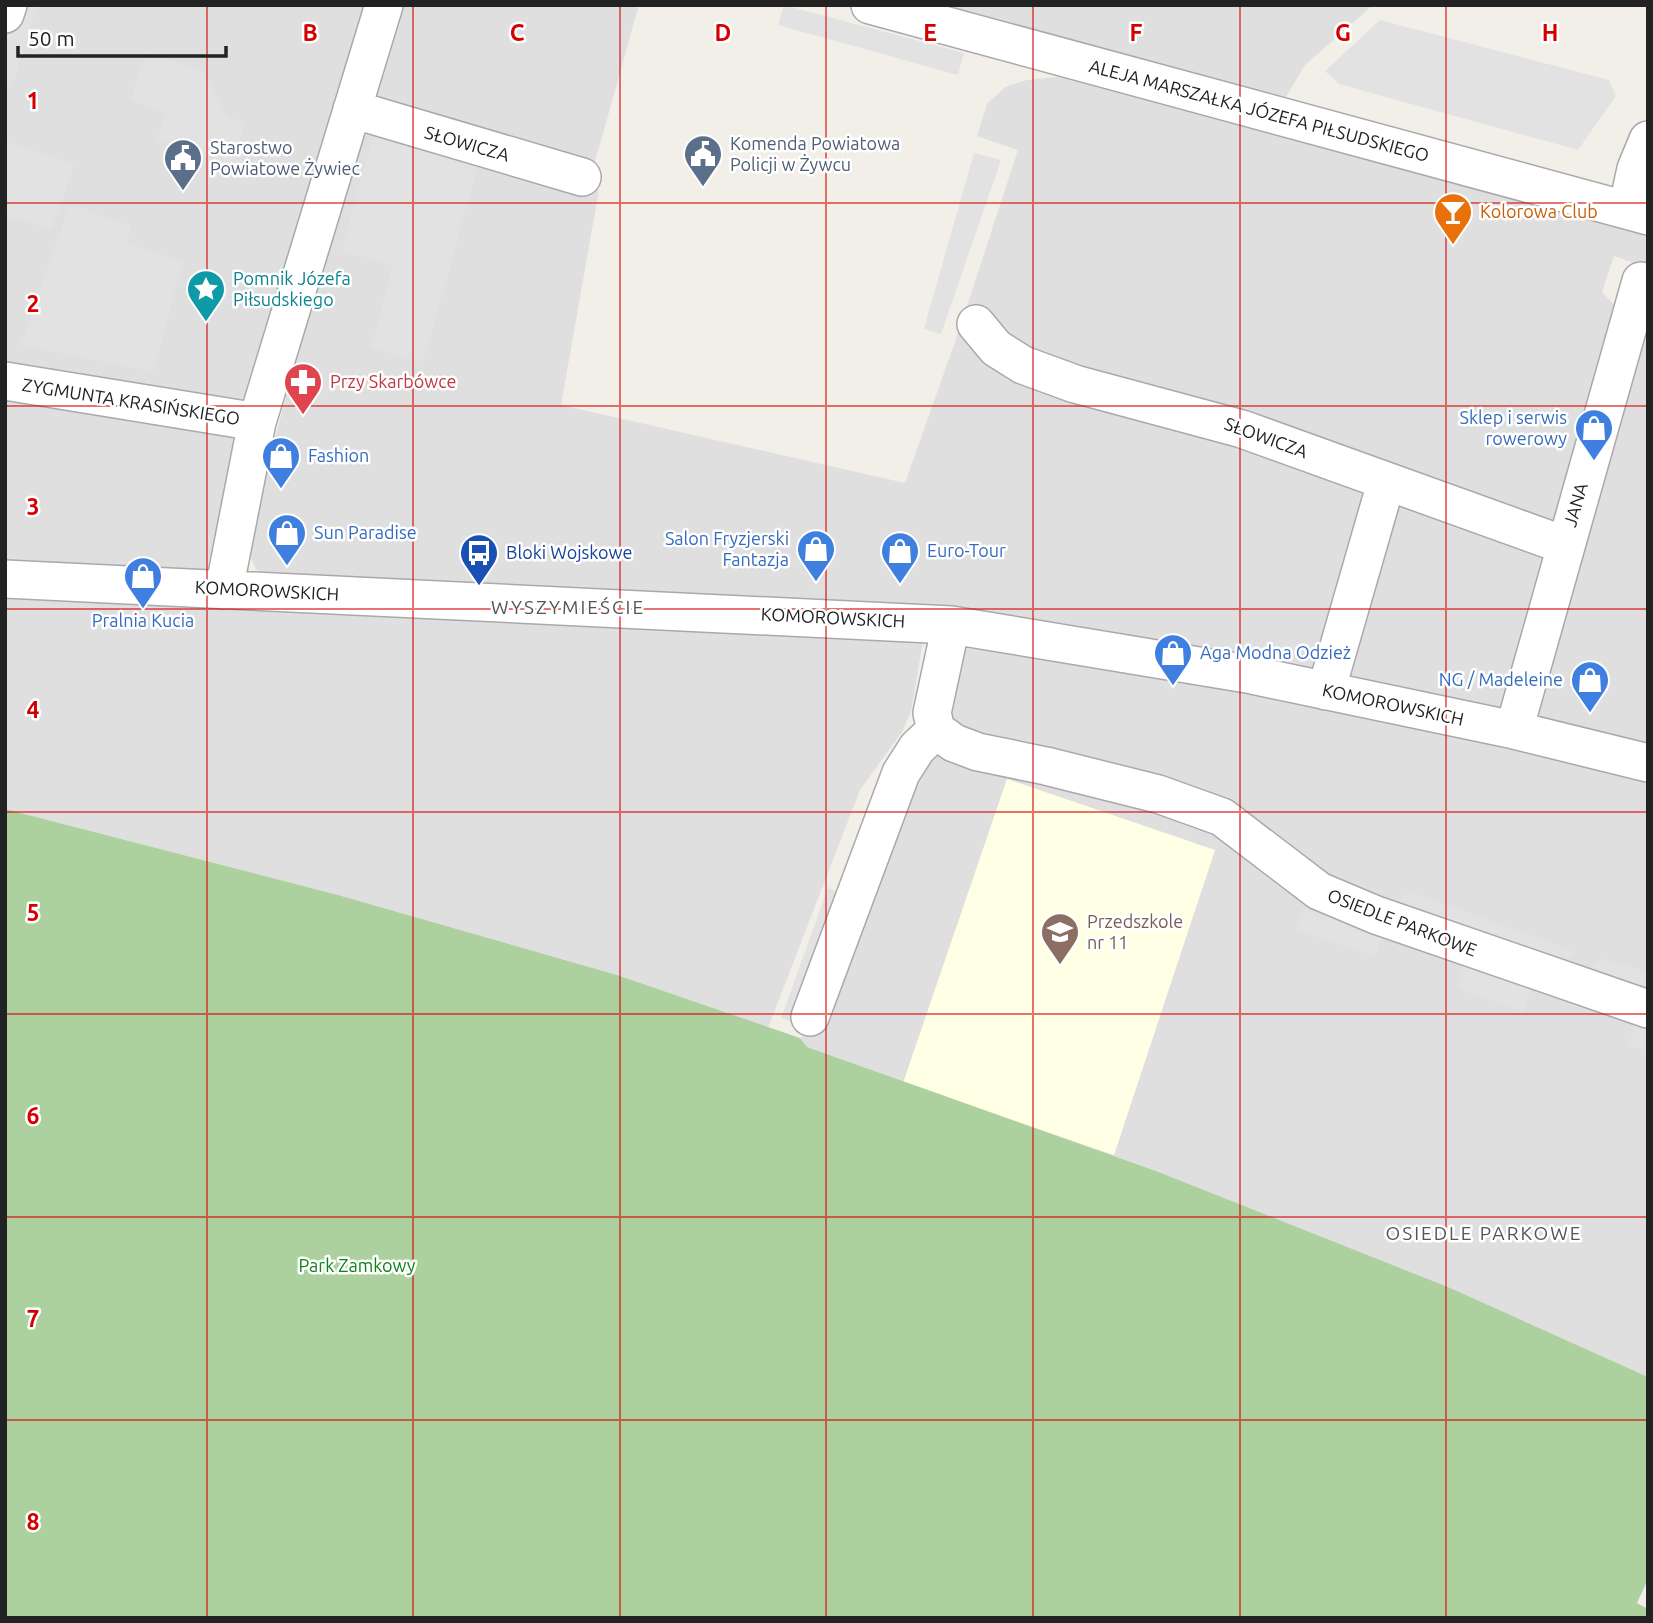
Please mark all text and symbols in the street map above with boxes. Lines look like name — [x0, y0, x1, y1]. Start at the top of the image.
scale bar — [18, 14, 226, 58]
text: B — [302, 20, 318, 45]
text: C — [510, 20, 525, 45]
text: D — [715, 20, 731, 45]
text: E — [923, 20, 937, 45]
text: F — [1130, 20, 1143, 45]
text: G — [1335, 20, 1351, 45]
text: H — [1542, 20, 1558, 45]
text: 50 m — [28, 26, 75, 50]
street label: ALEJA MARSZAŁKA JÓZEFA PIŁSUDSKIEGO — [1087, 54, 1432, 165]
text: 1 — [27, 88, 39, 113]
street label: SŁOWICZA — [423, 121, 512, 165]
public building icon: Komenda Powiatowa Policji w Żywcu — [682, 133, 724, 188]
place label: Komenda Powiatowa Policji w Żywcu — [730, 133, 900, 174]
public building icon: Starostwo Powiatowe Żywiec — [162, 137, 204, 192]
place label: Starostwo Powiatowe Żywiec — [210, 137, 360, 178]
bar icon: Kolorowa Club — [1432, 191, 1474, 246]
place label: Kolorowa Club — [1480, 201, 1598, 221]
place icon: Pomnik Józefa Piłsudskiego — [185, 268, 227, 323]
place label: Pomnik Józefa Piłsudskiego — [233, 268, 351, 309]
text: 2 — [27, 291, 39, 316]
pharmacy icon: Przy Skarbówce — [282, 361, 324, 416]
place label: Przy Skarbówce — [330, 371, 457, 391]
street label: ZYGMUNTA KRASIŃSKIEGO — [21, 373, 242, 428]
place label: Sklep i serwis rowerowy — [1460, 407, 1567, 448]
shop icon: Sklep i serwis rowerowy — [1573, 407, 1615, 462]
street label: SŁOWICZA — [1222, 413, 1311, 461]
shop icon: Fashion — [260, 435, 302, 490]
place label: Fashion — [308, 445, 369, 465]
street label: JANA — [1559, 480, 1591, 529]
text: 3 — [27, 494, 39, 519]
shop icon: Sun Paradise — [266, 512, 308, 567]
place label: Sun Paradise — [314, 522, 417, 542]
place label: Salon Fryzjerski Fantazja — [665, 528, 789, 569]
shop icon: Salon Fryzjerski Fantazja — [795, 528, 837, 583]
shop icon: Euro-Tour — [879, 530, 921, 585]
bus stop icon: Bloki Wojskowe — [458, 532, 500, 587]
place label: Euro-Tour — [927, 540, 1006, 560]
place label: Bloki Wojskowe — [506, 542, 633, 562]
shop icon: Pralnia Kucia — [122, 555, 164, 610]
street label: KOMOROWSKICH — [194, 576, 340, 604]
district label: WYSZYMIEŚCIE — [491, 596, 645, 618]
street label: KOMOROWSKICH — [760, 603, 906, 631]
place label: Pralnia Kucia — [92, 610, 194, 630]
shop icon: Aga Modna Odzież — [1152, 632, 1194, 687]
place label: Aga Modna Odzież — [1200, 642, 1351, 662]
shop icon: NG / Madeleine — [1569, 659, 1611, 714]
place label: NG / Madeleine — [1439, 669, 1563, 689]
street label: KOMOROWSKICH — [1321, 679, 1466, 729]
text: 4 — [27, 697, 40, 722]
street label: OSIEDLE PARKOWE — [1325, 884, 1480, 960]
text: 5 — [27, 900, 39, 925]
school or university icon: Przedszkole nr 11 — [1039, 911, 1081, 966]
place label: Przedszkole nr 11 — [1087, 911, 1183, 952]
text: 6 — [27, 1103, 40, 1128]
district label: OSIEDLE PARKOWE — [1385, 1222, 1583, 1244]
park label: Park Zamkowy — [298, 1255, 416, 1275]
text: 7 — [27, 1306, 39, 1331]
text: 8 — [27, 1509, 39, 1534]

